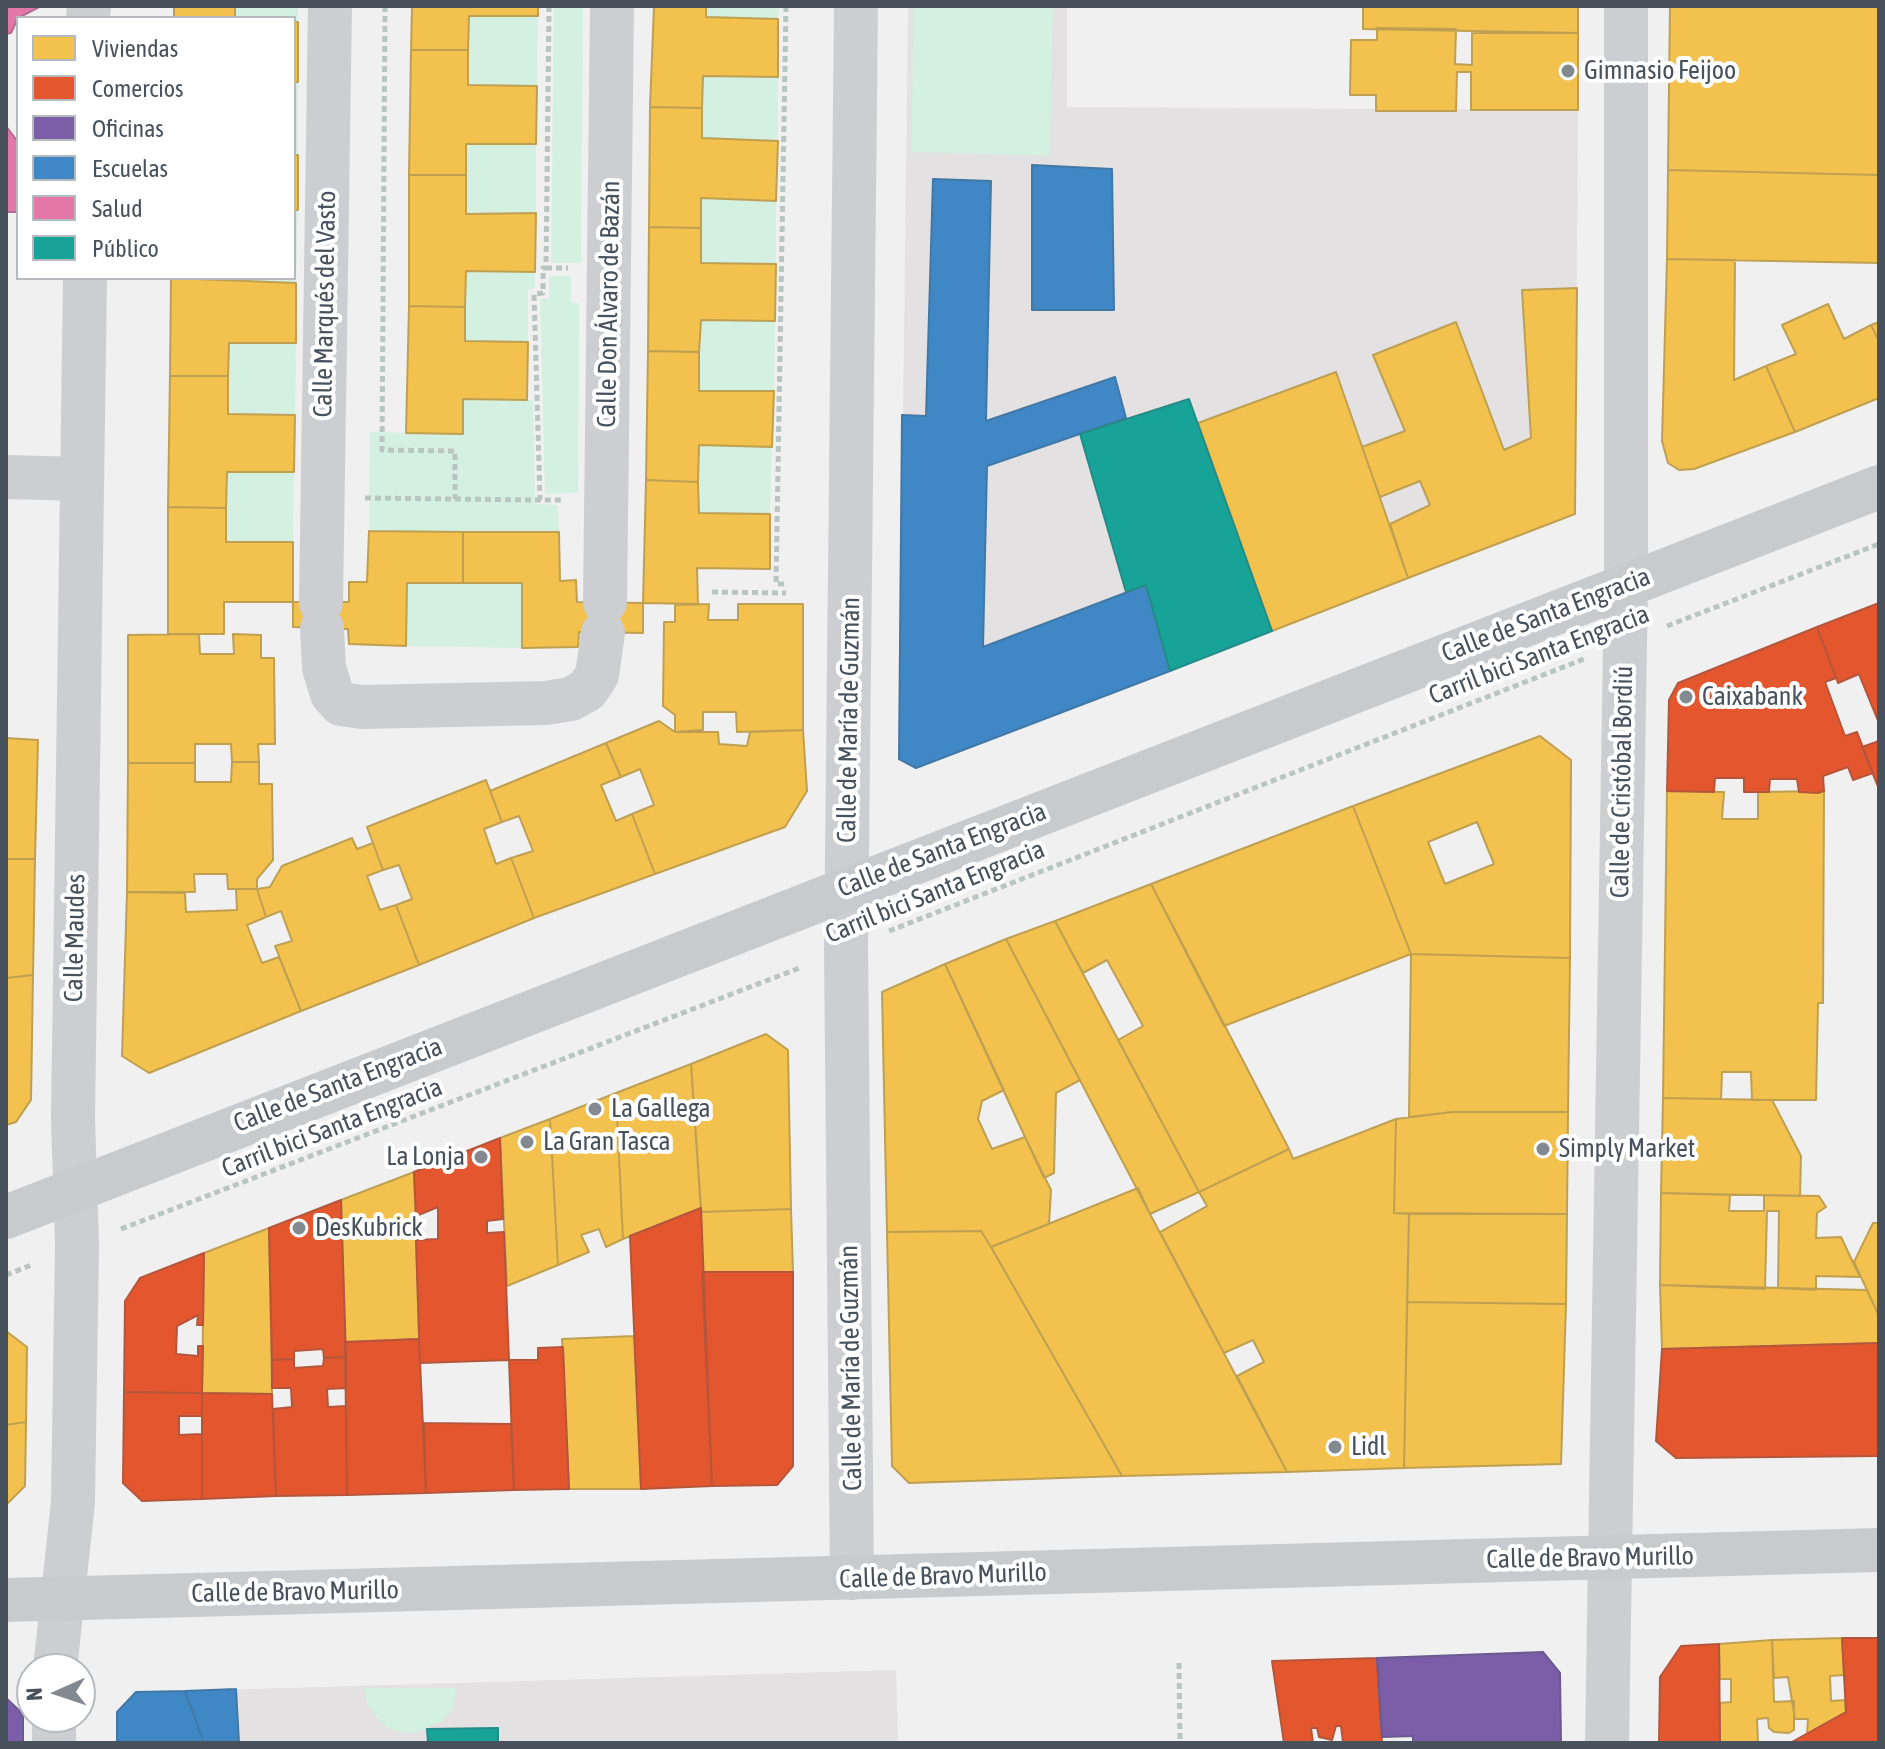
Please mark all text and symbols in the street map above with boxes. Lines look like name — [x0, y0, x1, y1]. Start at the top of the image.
legend — [16, 16, 296, 280]
text: Viviendas — [92, 35, 178, 62]
place label: Gimnasio Feijoo — [1584, 55, 1736, 87]
marker: Gimnasio Feijoo — [1559, 62, 1577, 80]
text: Comercios — [92, 75, 184, 102]
text: Oficinas — [92, 115, 164, 142]
text: Escuelas — [92, 155, 168, 182]
street label: Calle Don Álvaro de Bazán — [591, 180, 627, 428]
street label: Calle Marqués del Vasto — [307, 190, 343, 418]
text: Salud — [92, 195, 143, 222]
text: Público — [92, 235, 159, 262]
street label: Calle de Santa Engracia — [1437, 561, 1655, 669]
street label: Calle de María de Guzmán — [831, 597, 867, 843]
street label: Carril bici Santa Engracia — [1424, 599, 1654, 711]
street label: Calle de Cristóbal Bordiú — [1604, 666, 1640, 898]
place label: Caixabank — [1702, 681, 1803, 713]
marker: Caixabank — [1677, 688, 1695, 706]
street label: Calle de Santa Engracia — [833, 796, 1051, 904]
street label: Carril bici Santa Engracia — [821, 834, 1049, 950]
street label: Calle Maudes — [58, 874, 92, 1002]
street label: Calle de Santa Engracia — [229, 1031, 447, 1139]
street label: Carril bici Santa Engracia — [217, 1072, 447, 1184]
place label: La Gallega — [611, 1093, 711, 1125]
marker: La Gallega — [586, 1100, 604, 1118]
place label: La Gran Tasca — [543, 1126, 670, 1158]
marker: La Gran Tasca — [518, 1133, 536, 1151]
place label: Simply Market — [1559, 1133, 1695, 1165]
marker: Simply Market — [1534, 1140, 1552, 1158]
place label: La Lonja — [386, 1141, 465, 1173]
marker: La Lonja — [472, 1148, 490, 1166]
place label: DesKubrick — [315, 1212, 423, 1244]
marker: DesKubrick — [290, 1219, 308, 1237]
street label: Calle de María de Guzmán — [833, 1245, 869, 1491]
place label: Lidl — [1351, 1431, 1386, 1463]
marker: Lidl — [1326, 1438, 1344, 1456]
street label: Calle de Bravo Murillo — [1486, 1541, 1694, 1575]
street label: Calle de Bravo Murillo — [839, 1557, 1047, 1595]
street label: Calle de Bravo Murillo — [191, 1575, 399, 1609]
north arrow — [16, 1653, 96, 1733]
text: N — [21, 1687, 47, 1701]

